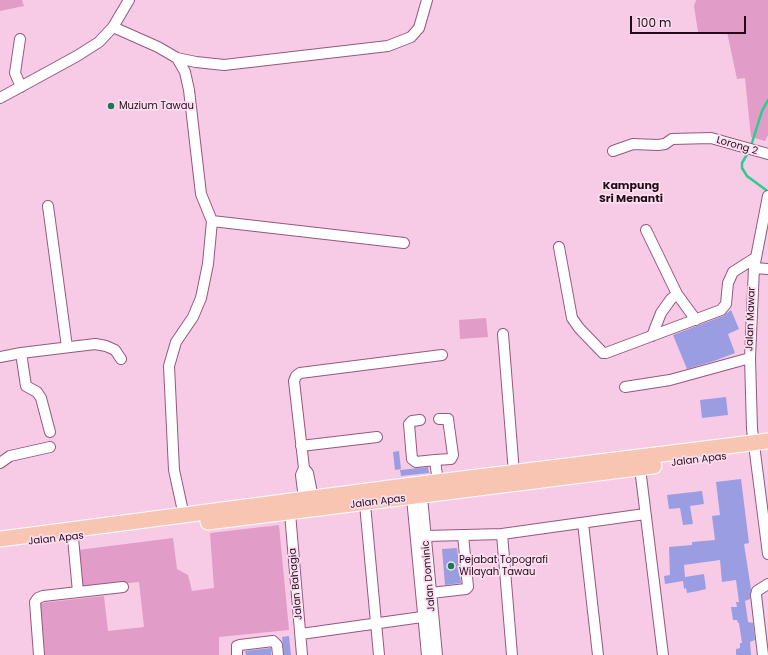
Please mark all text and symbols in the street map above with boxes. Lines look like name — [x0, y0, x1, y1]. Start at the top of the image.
scale bar — [632, 8, 748, 34]
text: 100 m — [637, 14, 671, 31]
place label: Muzium Tawau — [119, 100, 194, 112]
marker: Muzium Tawau — [106, 101, 116, 111]
street label: Lorong 2 — [715, 134, 759, 158]
district label: Kampung Sri Menanti — [599, 179, 663, 205]
street label: Jalan Mawar — [744, 287, 758, 351]
street label: Jalan Apas — [671, 451, 727, 469]
street label: Jalan Apas — [350, 493, 406, 511]
street label: Jalan Apas — [28, 530, 84, 548]
street label: Jalan Dominic — [420, 540, 438, 612]
street label: Jalan Bahagia — [287, 547, 305, 621]
place label: Pejabat Topografi Wilayah Tawau — [459, 554, 548, 578]
marker: Pejabat Topografi Wilayah Tawau — [446, 561, 456, 571]

